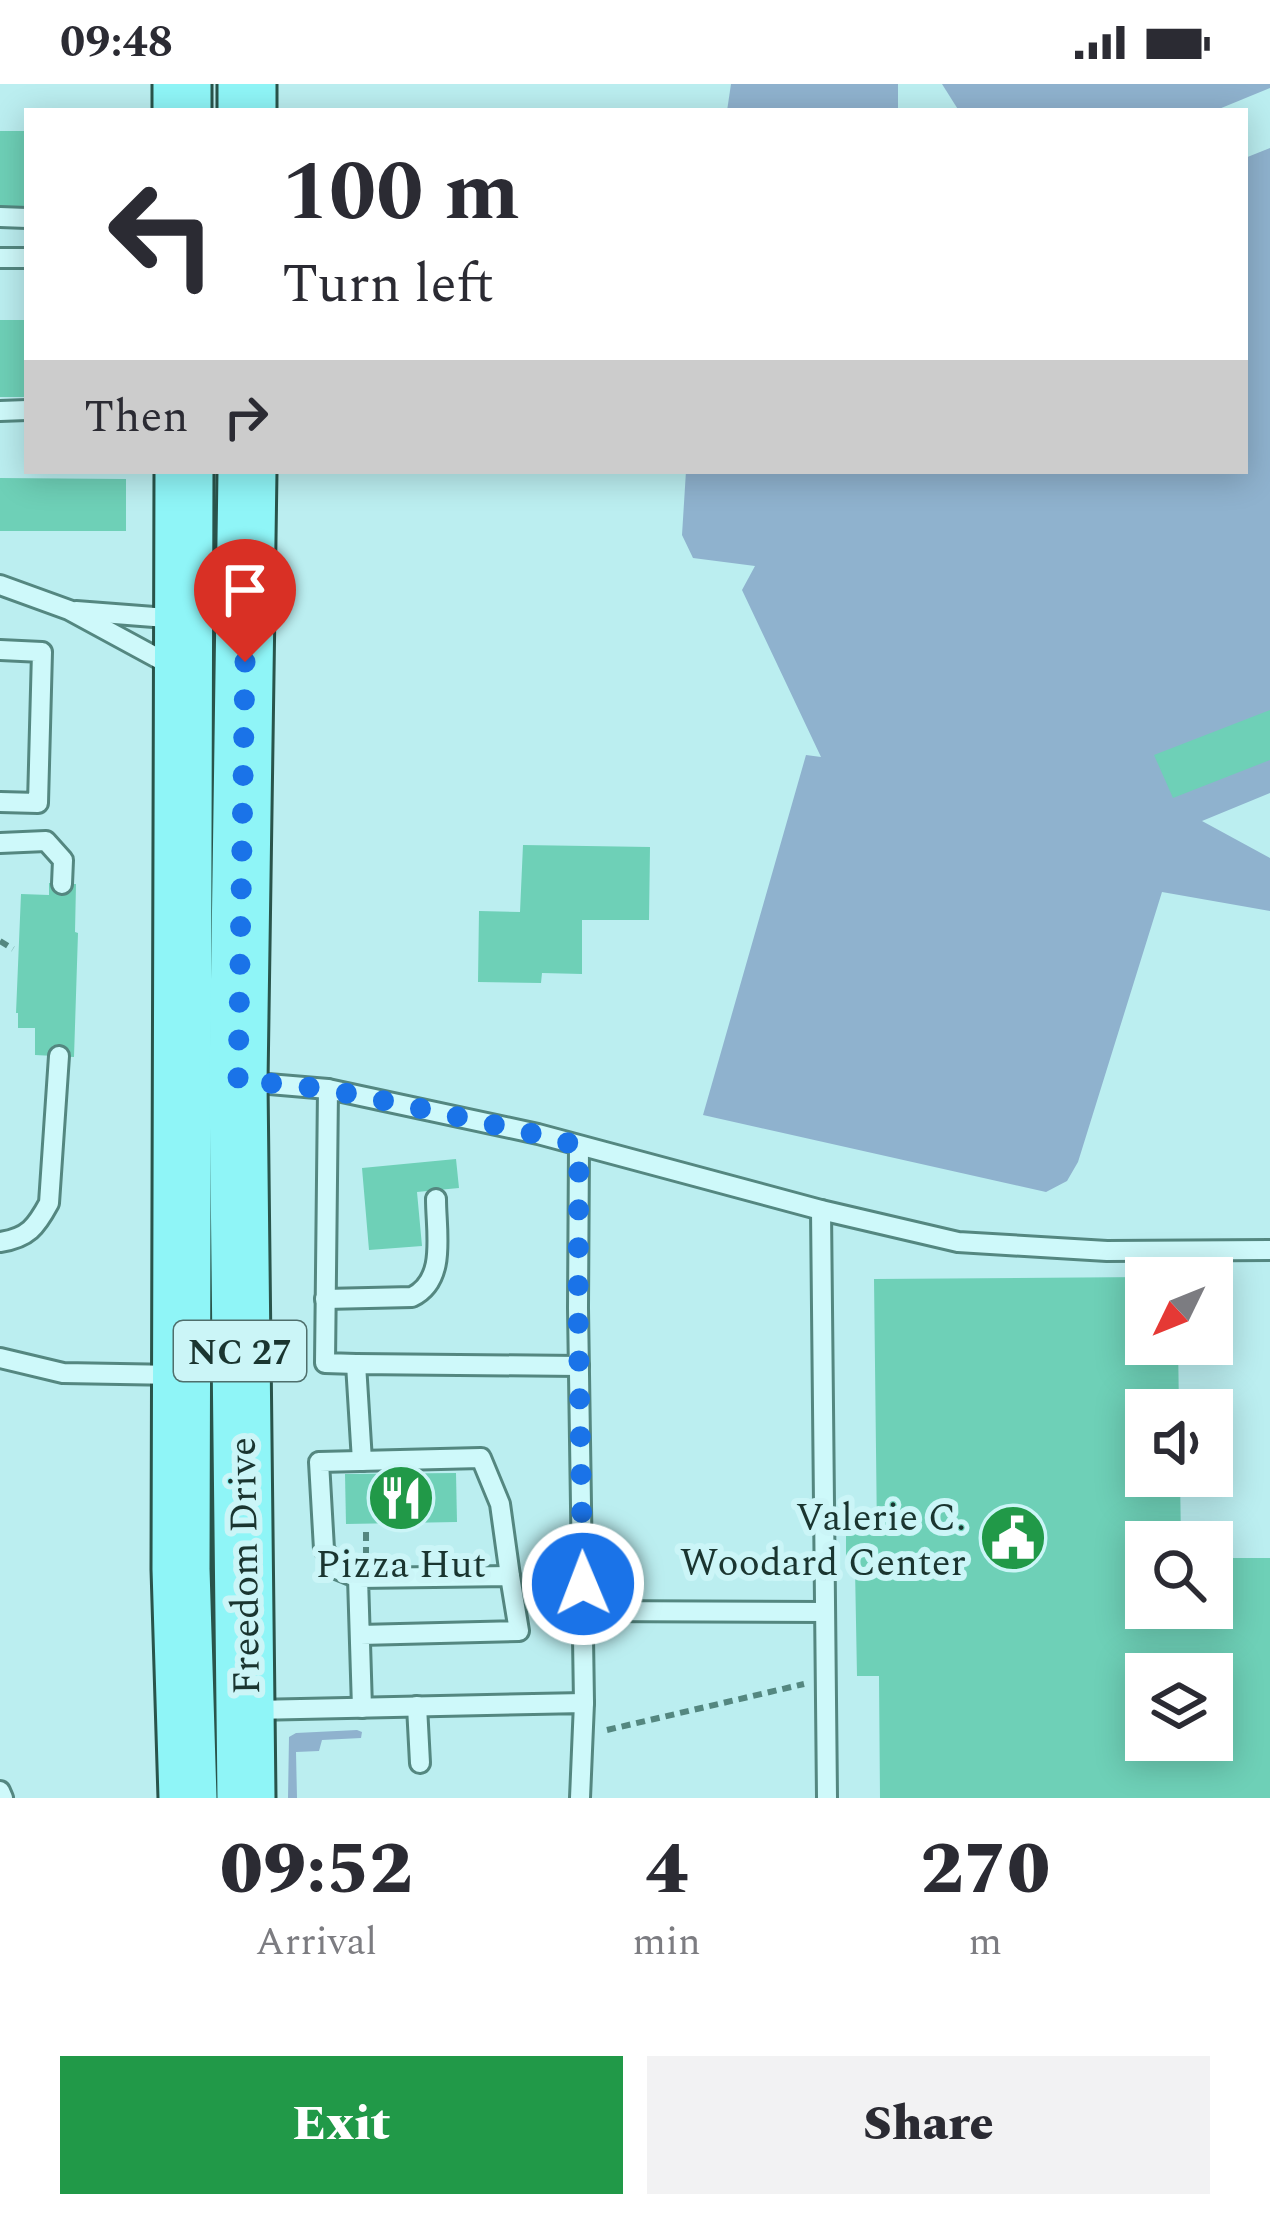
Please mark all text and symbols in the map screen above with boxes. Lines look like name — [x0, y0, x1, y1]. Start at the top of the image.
text: 09:48 — [60, 8, 173, 77]
text: 100 m — [282, 129, 520, 257]
icon: left — [84, 156, 240, 312]
text: Turn left — [282, 244, 494, 326]
text: Then — [84, 383, 189, 452]
icon: right — [213, 384, 279, 450]
pin — [194, 539, 296, 662]
icon: arrive — [212, 557, 278, 623]
north arrow — [1125, 1257, 1233, 1365]
map controls — [1125, 1257, 1233, 1761]
road number: NC 27 — [174, 1321, 306, 1381]
button: sound — [1125, 1389, 1233, 1497]
street label: Freedom Drive — [214, 1437, 277, 1695]
restaurant icon: Pizza Hut — [366, 1463, 436, 1533]
place label: Valerie C. Woodard Center — [680, 1489, 966, 1593]
public building icon: Valerie C. Woodard Center — [978, 1503, 1048, 1573]
position arrow — [520, 1521, 646, 1647]
button: search — [1125, 1521, 1233, 1629]
place label: Pizza Hut — [316, 1536, 486, 1595]
button: layers — [1125, 1653, 1233, 1761]
text: 09:52 — [220, 1816, 413, 1925]
text: 4 — [645, 1816, 688, 1925]
text: 270 — [921, 1816, 1050, 1925]
text: Arrival — [256, 1913, 377, 1972]
text: min — [633, 1913, 701, 1972]
text: m — [969, 1913, 1002, 1972]
button: Exit — [60, 2056, 623, 2194]
button: Share — [647, 2056, 1210, 2194]

